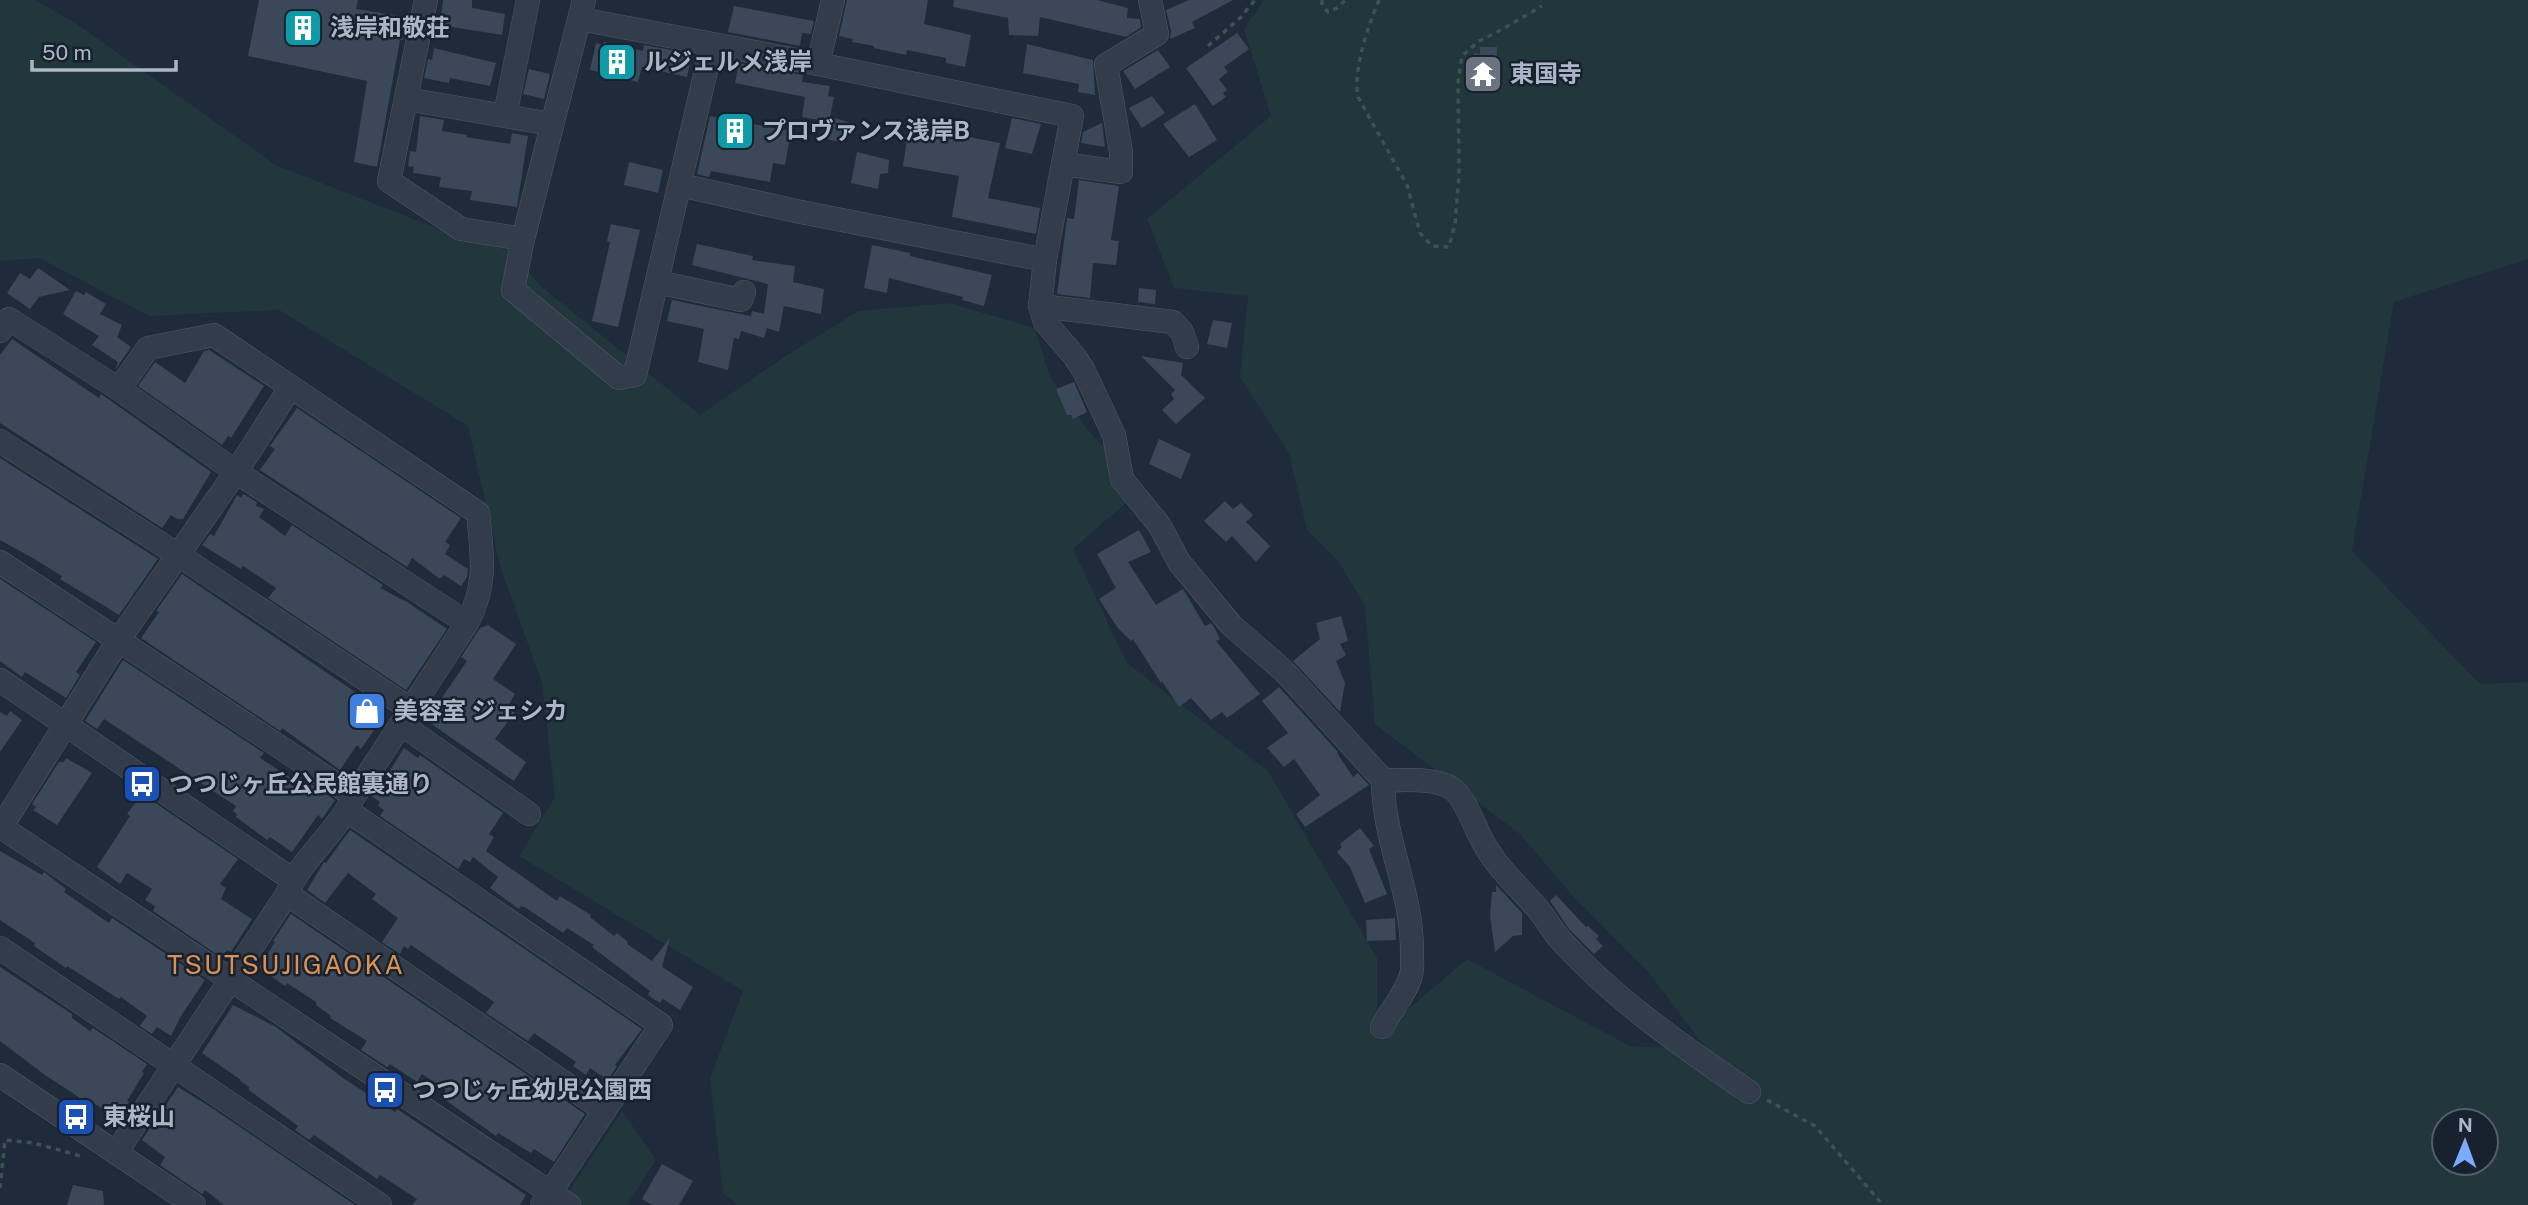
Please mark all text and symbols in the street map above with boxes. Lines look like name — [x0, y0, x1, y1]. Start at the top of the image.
building icon: 浅岸和敬荘 — [282, 7, 324, 49]
place label: 浅岸和敬荘 — [330, 13, 450, 41]
scale bar — [32, 28, 175, 72]
text: 50 m — [42, 40, 92, 65]
building icon: ルジェルメ浅岸 — [596, 41, 638, 83]
place label: ルジェルメ浅岸 — [644, 47, 812, 75]
temple icon: 東国寺 — [1462, 53, 1504, 95]
place label: 東国寺 — [1510, 59, 1582, 87]
building icon: プロヴァンス浅岸B — [714, 110, 756, 152]
place label: プロヴァンス浅岸B — [762, 116, 970, 144]
shop icon: 美容室 ジェシカ — [346, 690, 388, 732]
place label: 美容室 ジェシカ — [394, 696, 567, 724]
bus stop icon: つつじヶ丘公民館裏通り — [121, 763, 163, 805]
place label: つつじヶ丘公民館裏通り — [169, 769, 433, 797]
district label: TSUTSUJIGAOKA — [167, 949, 405, 980]
bus stop icon: つつじヶ丘幼児公園西 — [364, 1069, 406, 1111]
place label: つつじヶ丘幼児公園西 — [412, 1075, 652, 1103]
bus stop icon: 東桜山 — [55, 1096, 97, 1138]
place label: 東桜山 — [103, 1102, 175, 1130]
north arrow — [2430, 1107, 2500, 1177]
text: N — [2458, 1114, 2473, 1136]

